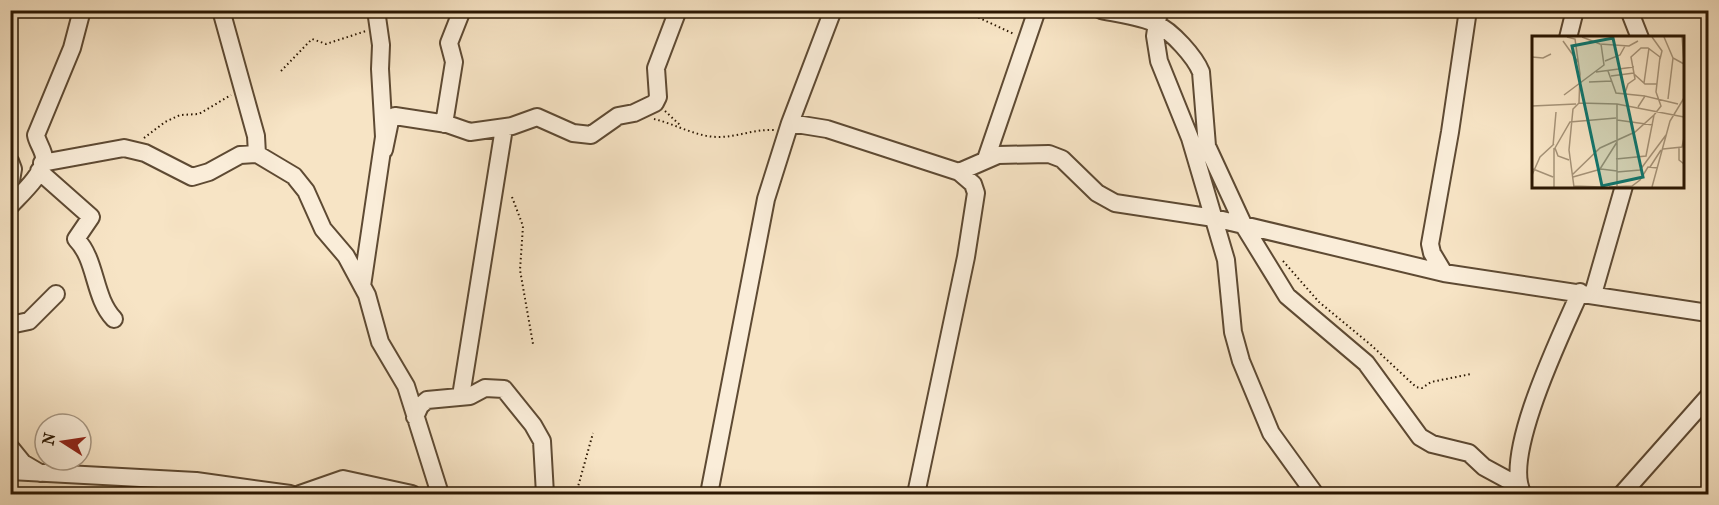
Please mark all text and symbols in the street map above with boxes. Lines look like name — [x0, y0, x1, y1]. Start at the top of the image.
inset map — [1532, 36, 1683, 188]
north arrow — [33, 412, 93, 472]
text: N — [38, 430, 60, 447]

